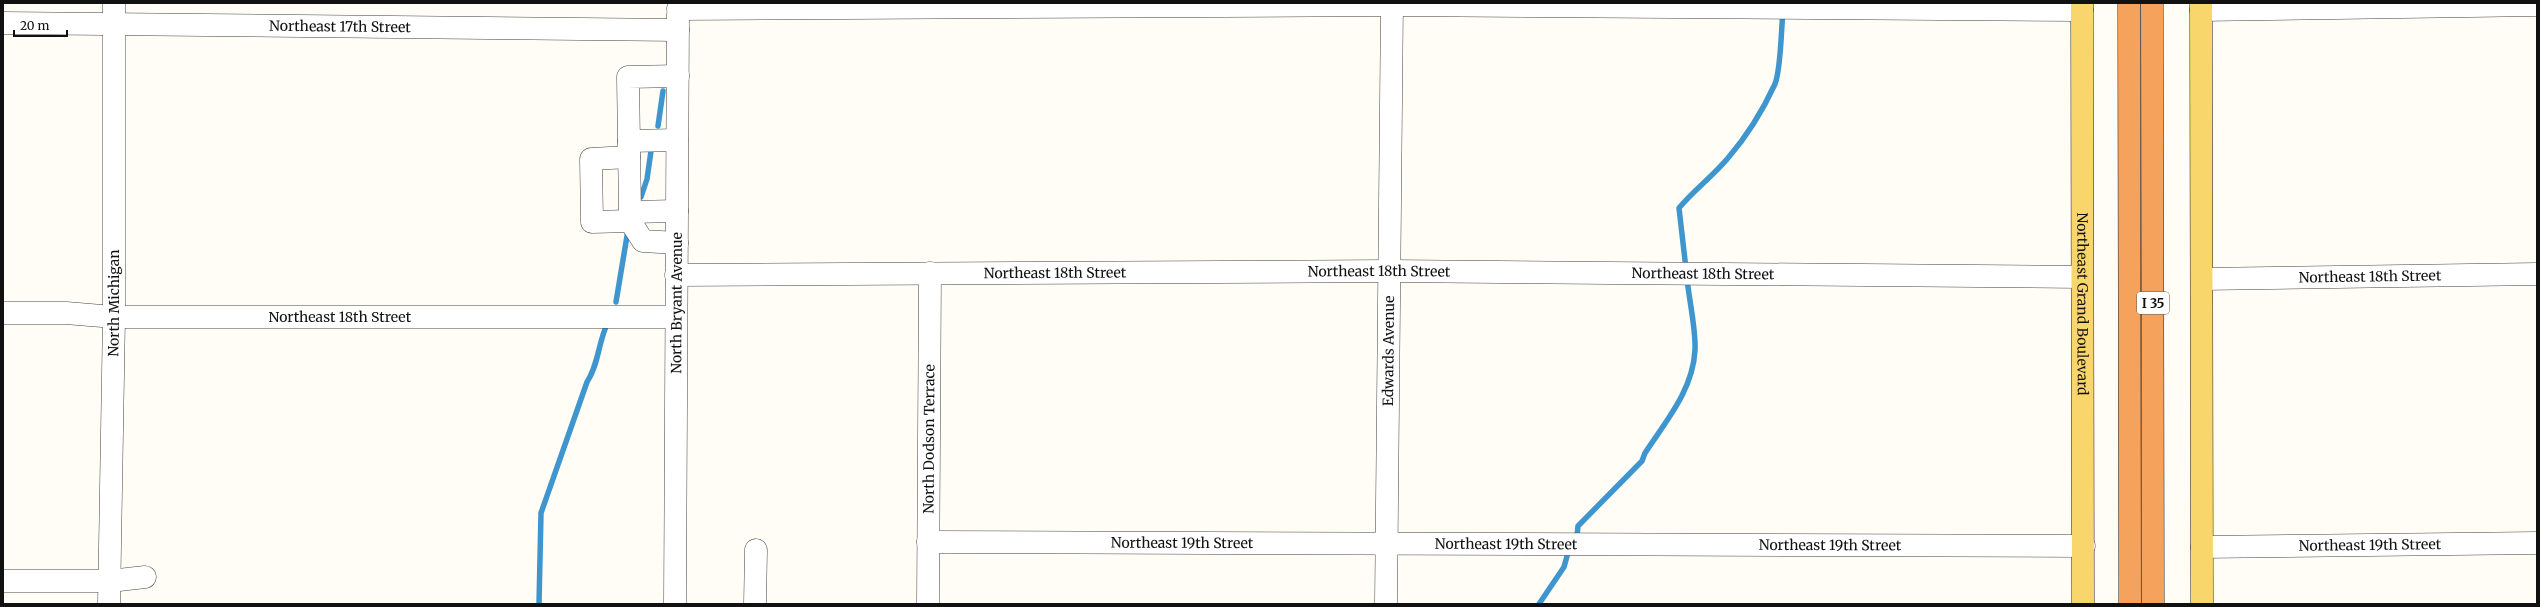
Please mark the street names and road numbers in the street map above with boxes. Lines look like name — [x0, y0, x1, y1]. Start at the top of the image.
street label: Northeast 17th Street — [269, 17, 411, 36]
street label: Northeast Grand Boulevard — [2073, 212, 2092, 396]
street label: North Bryant Avenue — [667, 232, 686, 374]
street label: North Michigan — [104, 249, 123, 357]
street label: Northeast 18th Street — [1308, 262, 1451, 281]
street label: Northeast 18th Street — [984, 263, 1127, 282]
street label: Northeast 18th Street — [1632, 264, 1775, 283]
street label: Northeast 18th Street — [2299, 266, 2442, 287]
road number: I 35 — [2137, 292, 2169, 314]
street label: Edwards Avenue — [1379, 296, 1398, 406]
street label: Northeast 18th Street — [269, 308, 412, 326]
street label: North Dodson Terrace — [920, 364, 938, 514]
street label: Northeast 19th Street — [1111, 534, 1254, 552]
street label: Northeast 19th Street — [1435, 535, 1578, 553]
street label: Northeast 19th Street — [2299, 535, 2442, 555]
street label: Northeast 19th Street — [1759, 536, 1902, 554]

